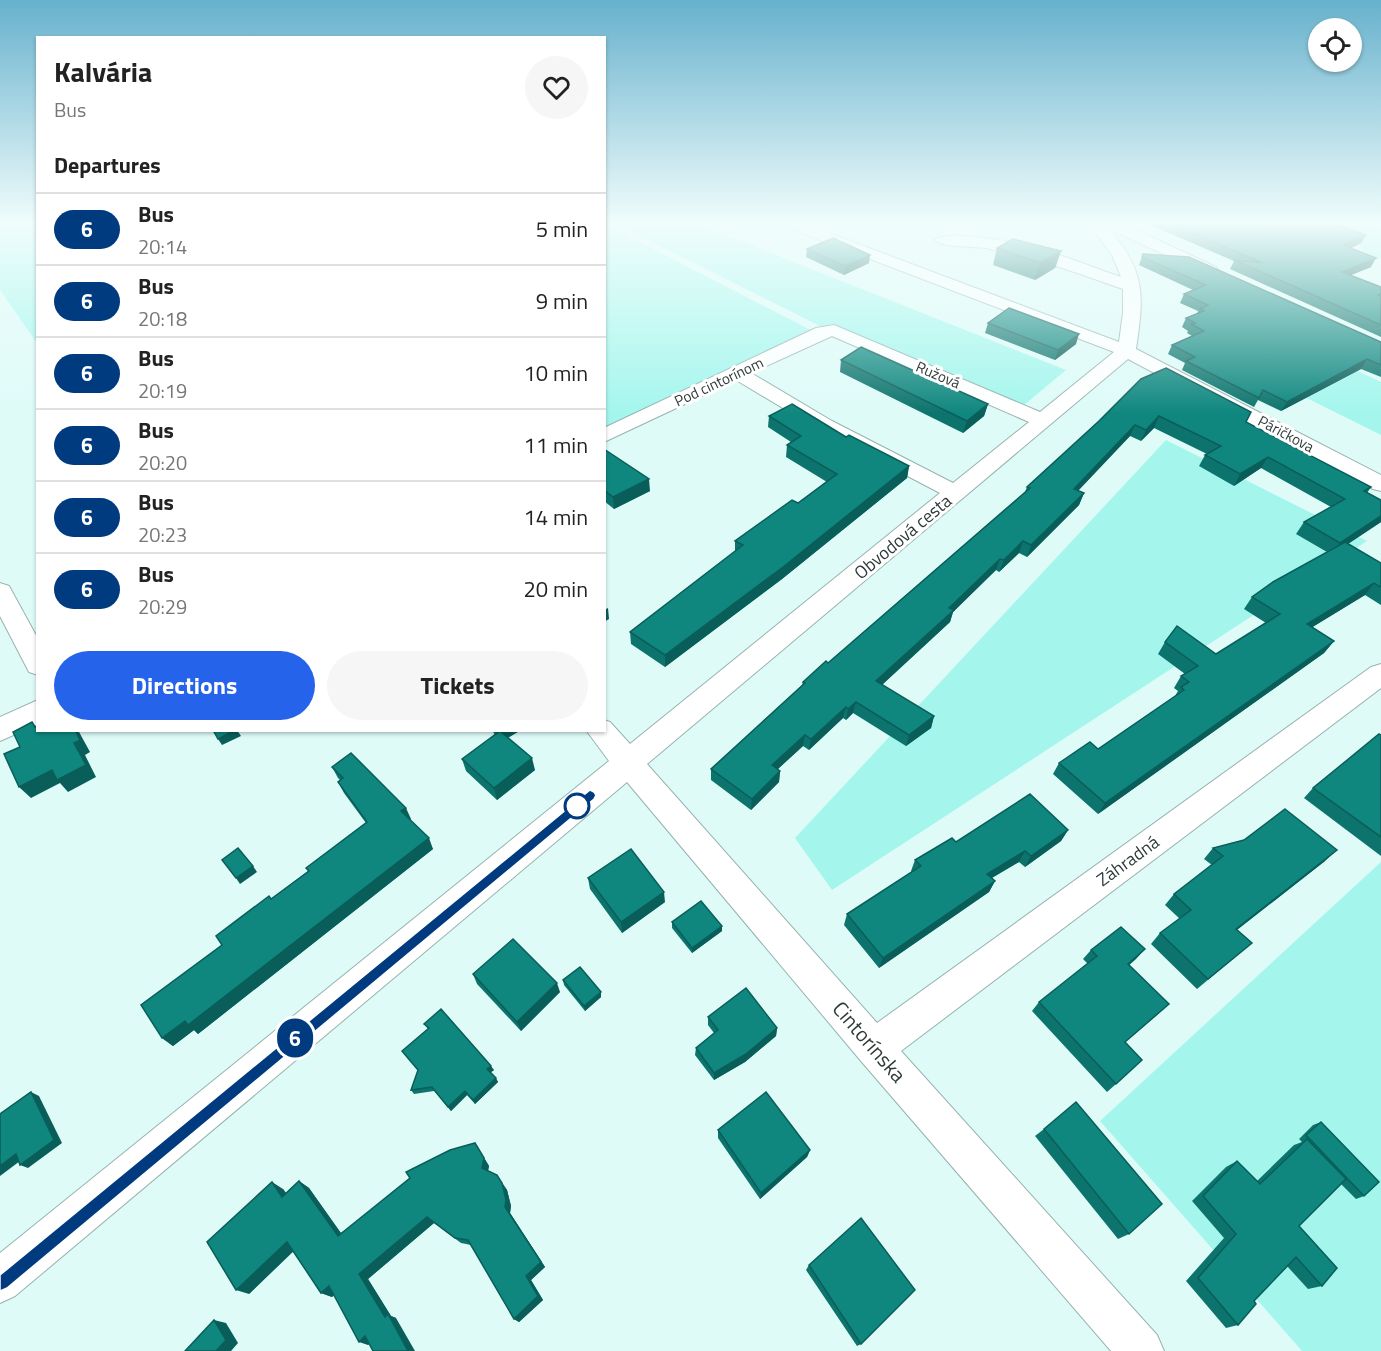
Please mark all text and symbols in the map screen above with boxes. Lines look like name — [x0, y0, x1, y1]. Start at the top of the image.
map controls — [1308, 18, 1362, 72]
button: locate — [1308, 18, 1362, 72]
text: Kalvária — [54, 50, 152, 93]
button: heart — [525, 56, 588, 119]
text: Bus — [54, 94, 86, 125]
text: Departures — [54, 148, 161, 182]
text: Bus — [138, 197, 174, 231]
text: 5 min — [536, 212, 588, 246]
text: 6 — [81, 213, 93, 245]
text: 20:14 — [138, 231, 187, 262]
text: Bus — [138, 269, 174, 303]
text: 9 min — [536, 284, 588, 318]
text: 6 — [81, 285, 93, 317]
text: 20:18 — [138, 303, 187, 334]
text: Bus — [138, 341, 174, 375]
street label: Pod cintorínom — [670, 351, 767, 412]
street label: Ružová — [912, 355, 964, 394]
text: 10 min — [523, 356, 588, 390]
text: 6 — [81, 357, 93, 389]
text: 20:19 — [138, 375, 187, 406]
street label: Páričkova — [1254, 409, 1319, 458]
text: Bus — [138, 413, 174, 447]
text: 11 min — [523, 428, 588, 462]
text: 6 — [81, 429, 93, 461]
text: 20:20 — [138, 447, 187, 478]
text: Bus — [138, 485, 174, 519]
street label: Obvodová cesta — [848, 488, 957, 586]
text: 14 min — [523, 500, 588, 534]
text: 6 — [81, 501, 93, 533]
text: 20:23 — [138, 519, 187, 550]
text: Bus — [138, 557, 174, 591]
text: 20 min — [523, 572, 588, 606]
text: 6 — [81, 573, 93, 605]
text: 20:29 — [138, 591, 187, 622]
button: Directions — [54, 651, 315, 720]
button: Tickets — [327, 651, 588, 720]
unlabelled marker — [564, 793, 590, 819]
street label: Záhradná — [1091, 829, 1165, 893]
street label: Cintorínska — [825, 993, 915, 1090]
line badge: 6 — [276, 1018, 314, 1058]
text: 6 — [289, 1022, 301, 1054]

